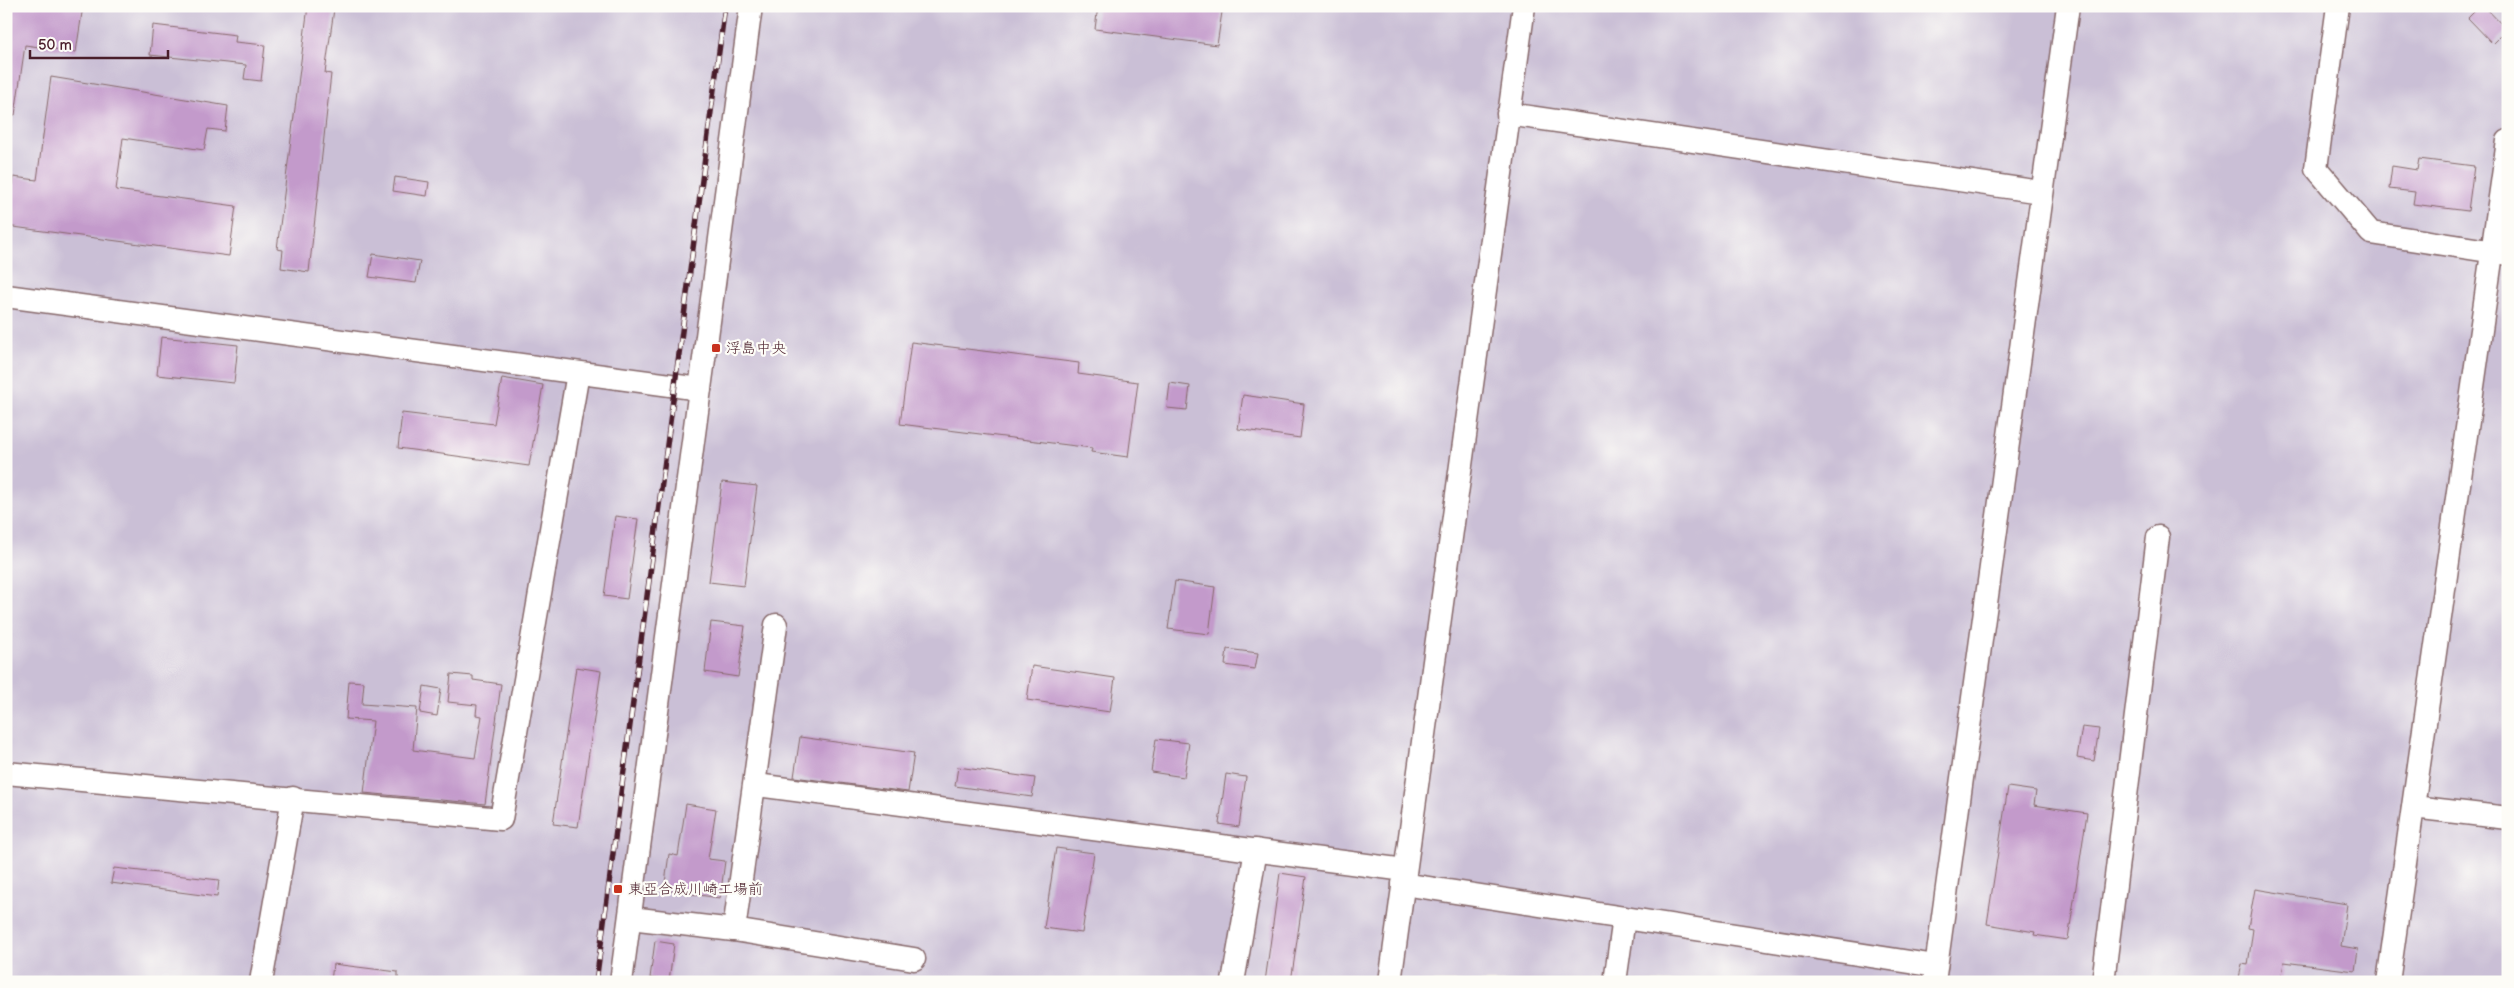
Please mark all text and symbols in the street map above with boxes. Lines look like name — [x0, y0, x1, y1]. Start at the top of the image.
scale bar — [30, 28, 168, 60]
text: 50 m — [38, 36, 72, 55]
place label: 浮島中央 — [726, 339, 786, 358]
marker: 浮島中央 — [710, 342, 722, 354]
place label: 東亞合成川崎工場前 — [628, 880, 763, 899]
marker: 東亞合成川崎工場前 — [612, 883, 624, 895]

